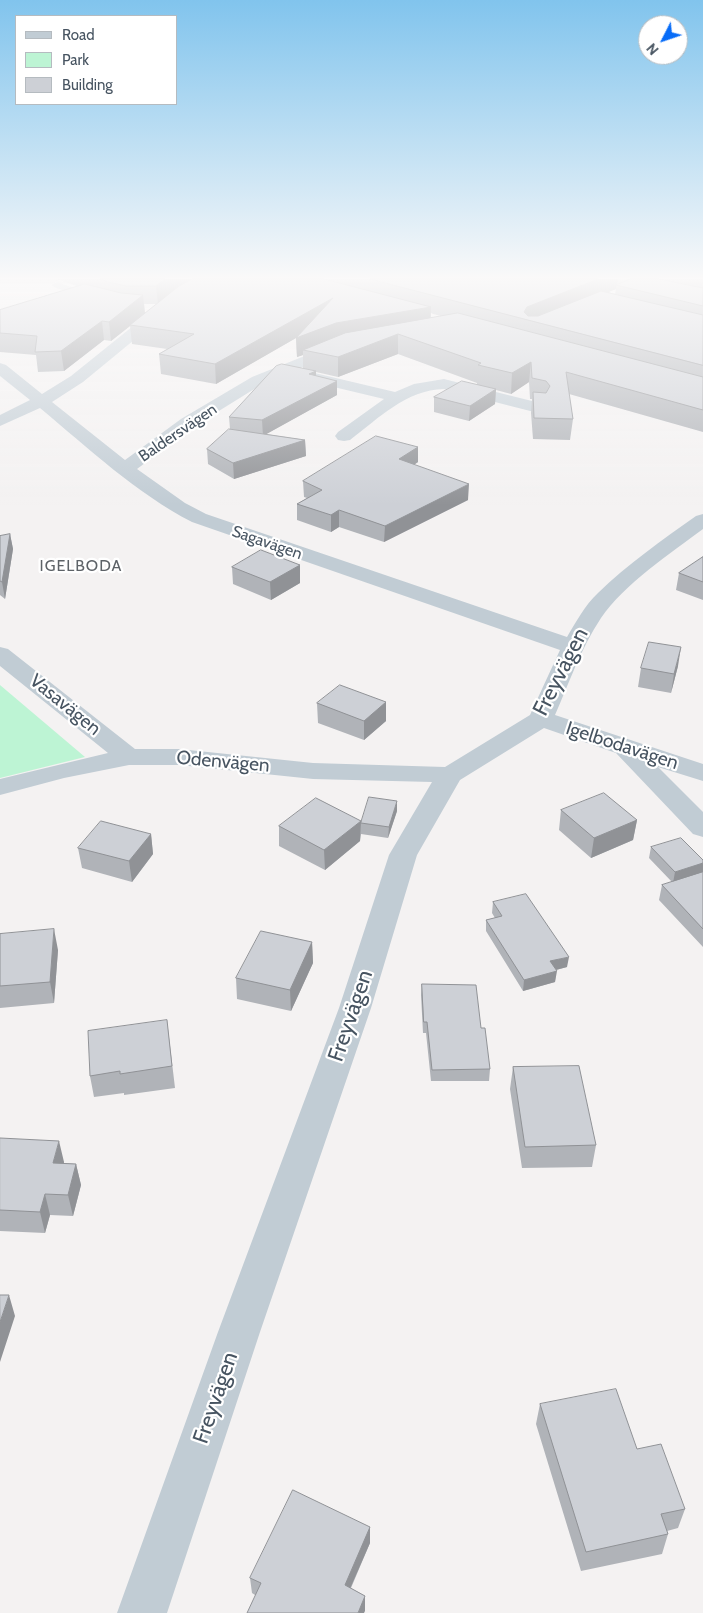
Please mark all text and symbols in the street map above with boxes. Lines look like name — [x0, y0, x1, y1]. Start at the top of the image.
legend — [15, 15, 178, 105]
north arrow — [638, 15, 688, 65]
text: Road — [62, 26, 95, 44]
text: N — [642, 40, 662, 59]
text: Park — [62, 51, 89, 69]
text: Building — [62, 76, 113, 94]
street label: Baldersvägen — [135, 400, 221, 466]
street label: Sagavägen — [229, 522, 305, 564]
district label: IGELBODA — [39, 556, 123, 576]
street label: Freyvägen — [528, 624, 594, 720]
street label: Vasavägen — [25, 669, 105, 741]
street label: Igelbodavägen — [563, 717, 681, 775]
street label: Odenvägen — [176, 747, 270, 777]
street label: Freyvägen — [323, 967, 379, 1065]
street label: Freyvägen — [188, 1349, 244, 1447]

